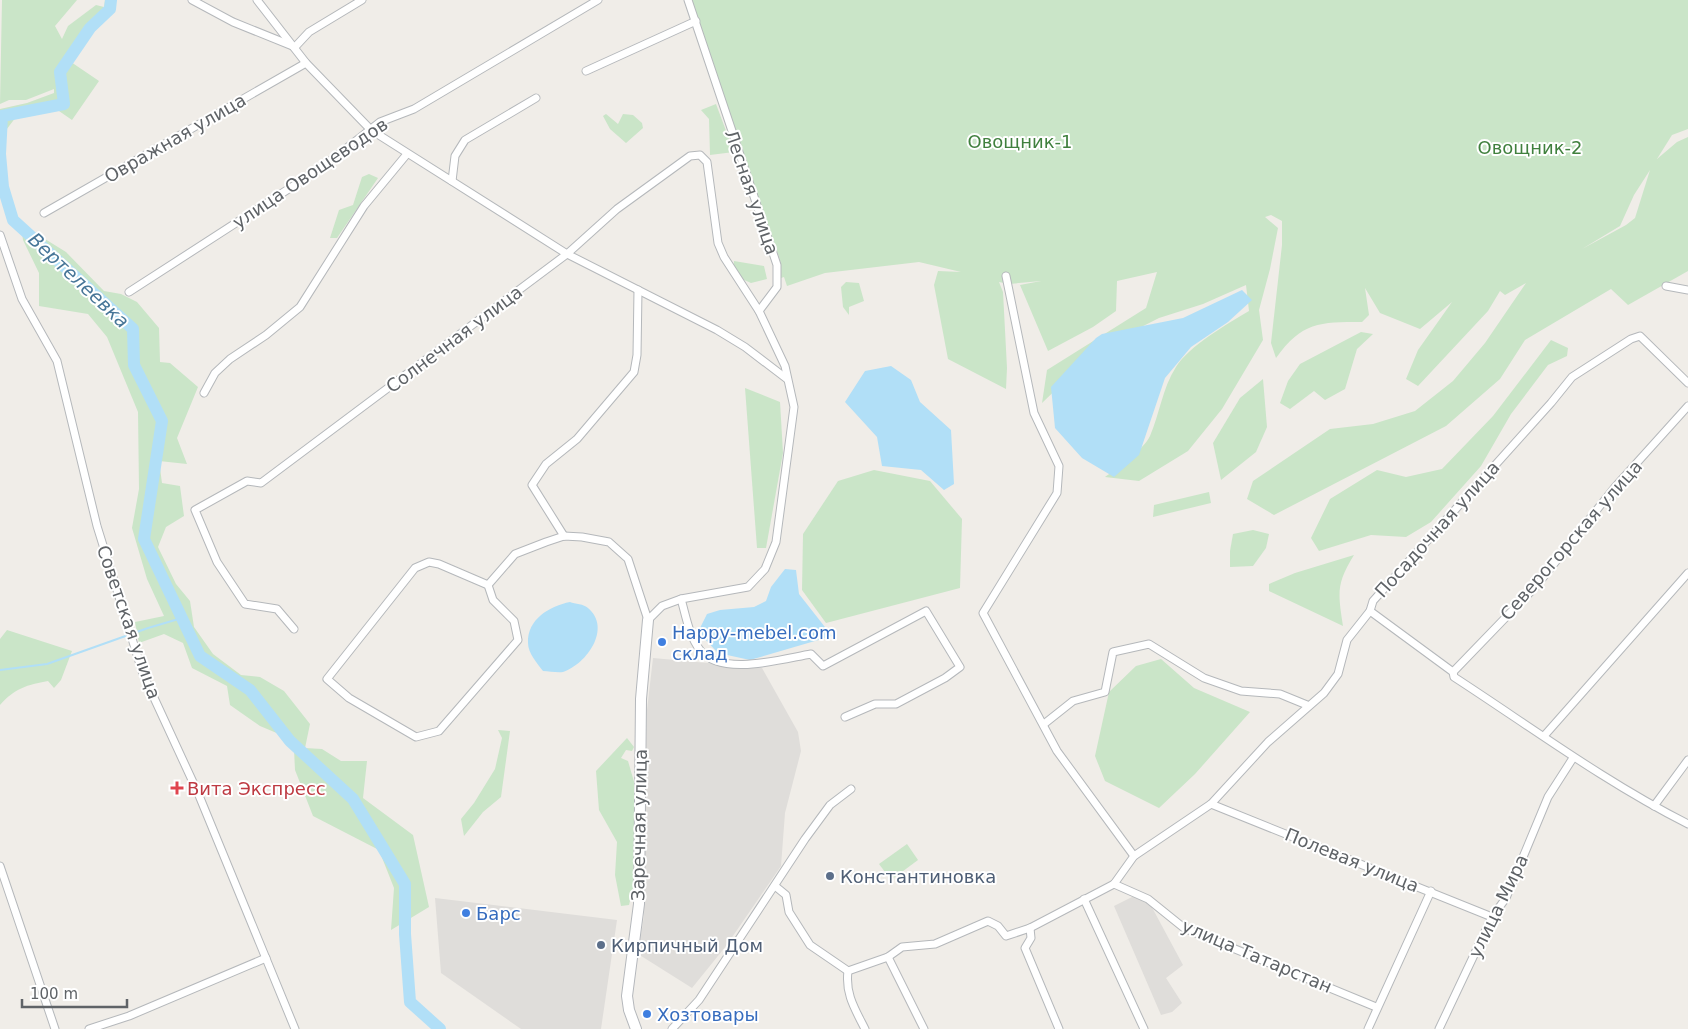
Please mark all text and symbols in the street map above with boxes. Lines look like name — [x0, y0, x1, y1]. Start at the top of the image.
street label: Овражная улица — [100, 89, 250, 187]
street label: улица Овощеводов — [229, 113, 391, 233]
street label: Лесная улица — [721, 127, 783, 257]
park label: Овощник-1 — [967, 131, 1073, 152]
park label: Овощник-2 — [1477, 137, 1583, 158]
water label: Вертелеевка — [24, 228, 134, 332]
street label: Солнечная улица — [382, 281, 526, 397]
street label: Северогорская улица — [1496, 456, 1646, 624]
street label: Посадочная улица — [1370, 457, 1504, 601]
street label: Советская улица — [93, 542, 165, 702]
place label: Happy-mebel.com склад — [672, 622, 837, 664]
marker: Happy-mebel.com склад — [656, 636, 668, 648]
street label: Заречная улица — [627, 749, 651, 901]
place label: Вита Экспресс — [187, 778, 326, 799]
marker: Вита Экспресс — [171, 782, 183, 794]
street label: Полевая улица — [1282, 824, 1422, 896]
street label: улица Мира — [1464, 851, 1532, 961]
place label: Константиновка — [840, 866, 996, 887]
marker: Константиновка — [824, 870, 836, 882]
place label: Барс — [476, 903, 521, 924]
marker: Барс — [460, 907, 472, 919]
street label: улица Татарстан — [1179, 915, 1335, 997]
place label: Кирпичный Дом — [611, 935, 763, 956]
marker: Кирпичный Дом — [595, 939, 607, 951]
scale bar — [22, 976, 128, 1008]
text: 100 m — [30, 985, 78, 1003]
place label: Хозтовары — [657, 1004, 759, 1025]
marker: Хозтовары — [641, 1008, 653, 1020]

